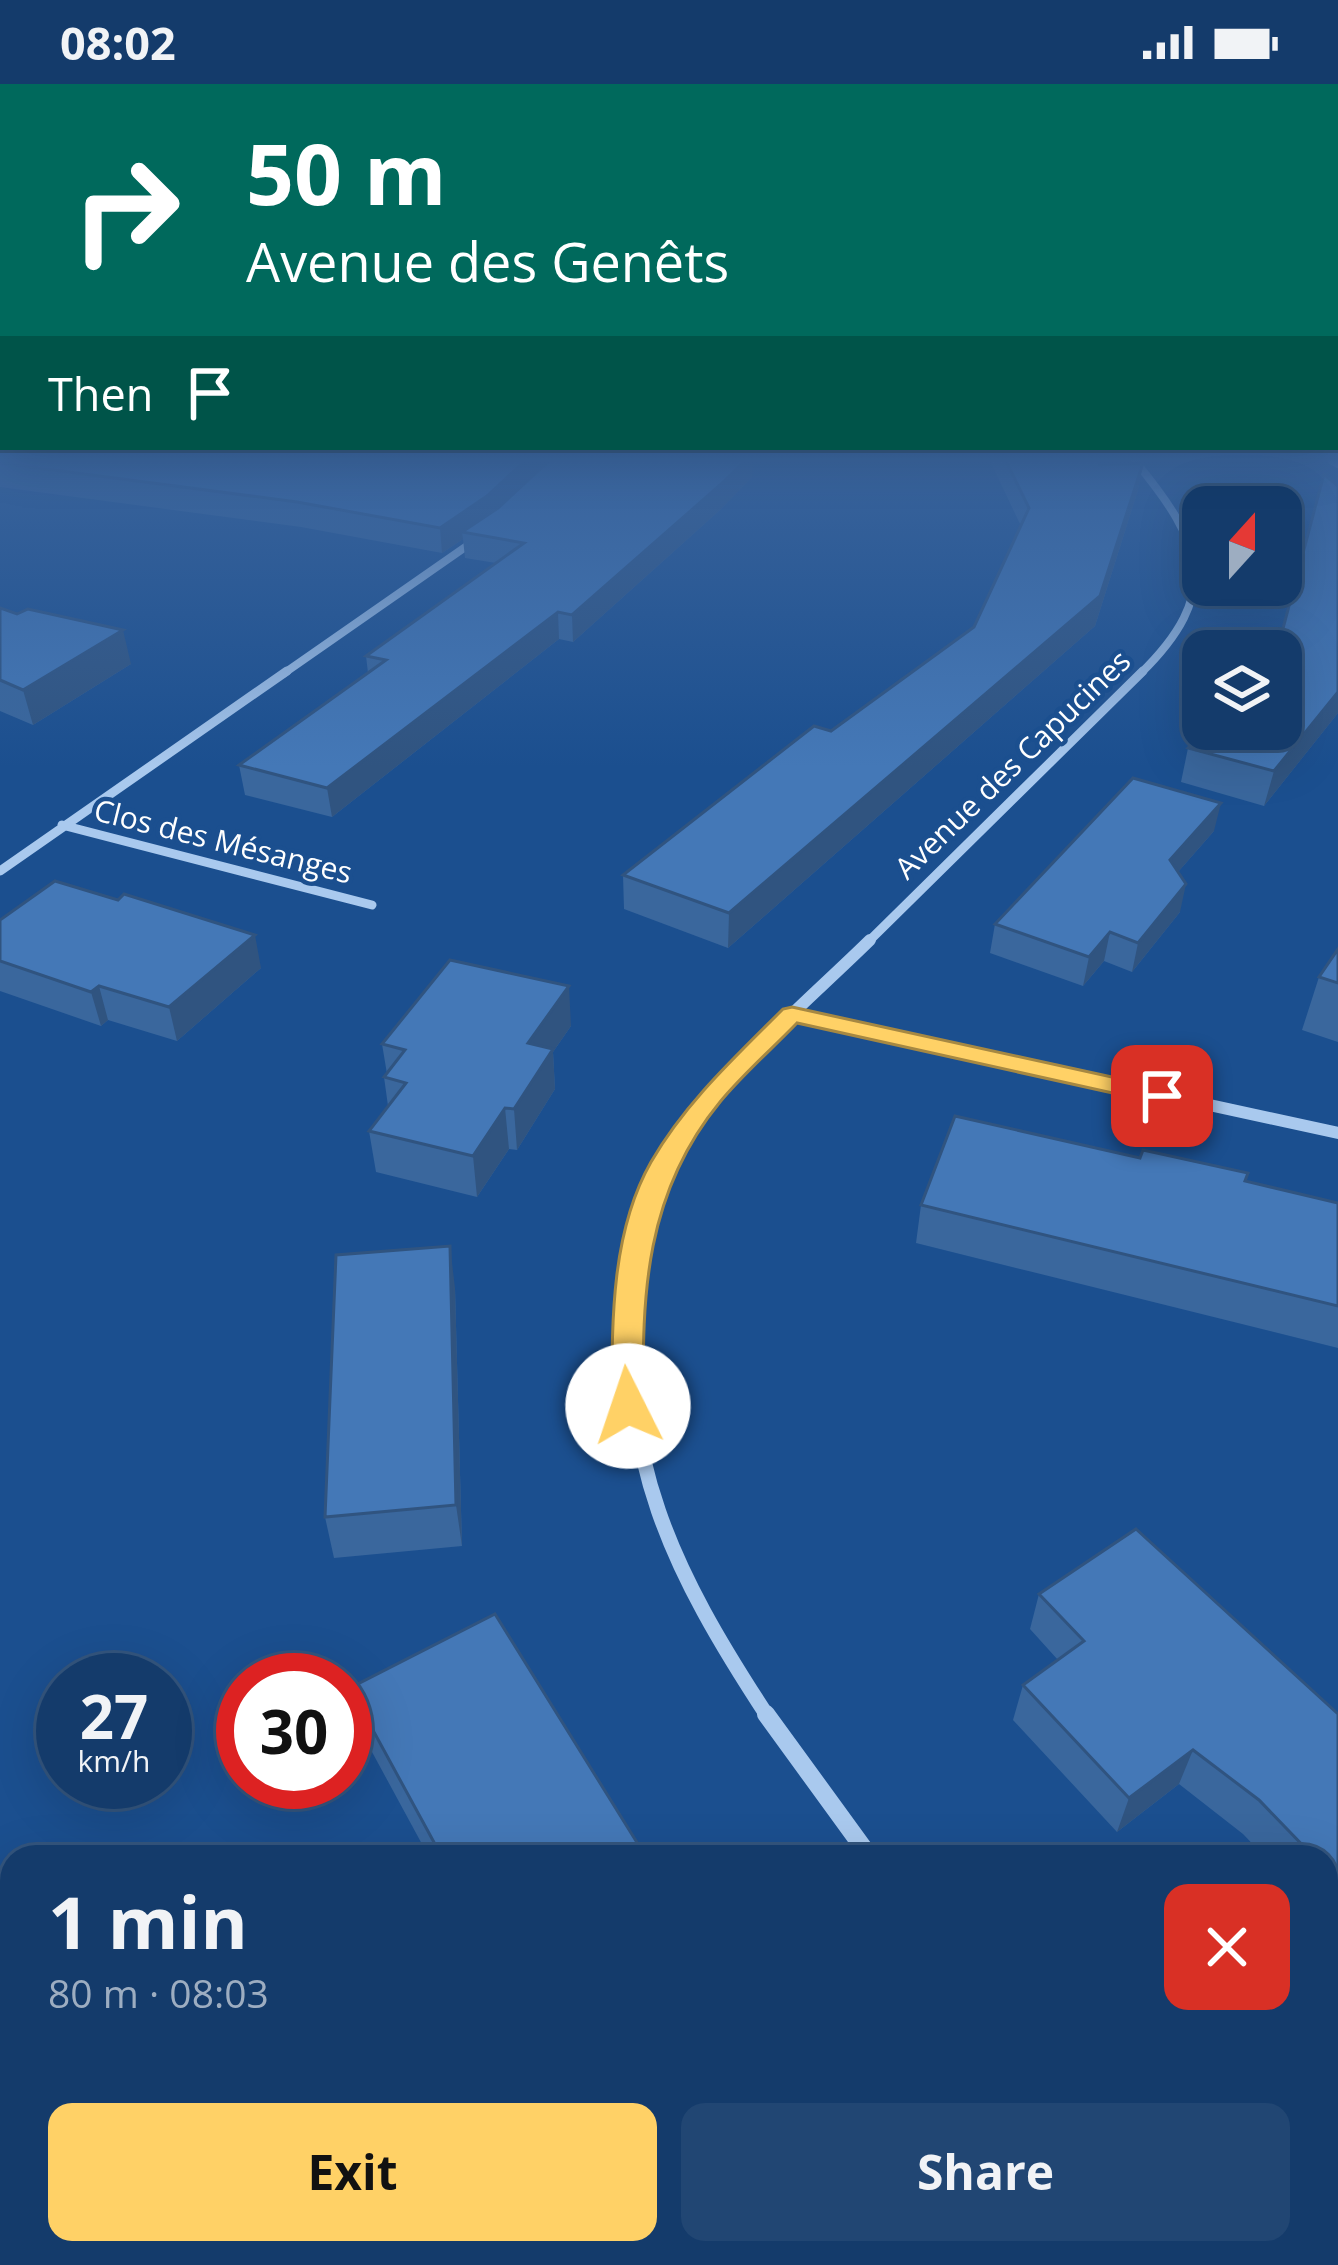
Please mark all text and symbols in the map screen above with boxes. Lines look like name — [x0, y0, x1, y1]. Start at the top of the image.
text: 08:02 — [60, 12, 176, 73]
text: 50 m — [246, 115, 446, 230]
icon: right — [48, 132, 204, 288]
text: Avenue des Genêts — [246, 224, 729, 298]
icon: arrive — [177, 360, 243, 426]
text: Then — [48, 363, 153, 424]
north arrow — [1182, 486, 1302, 606]
map controls — [1182, 486, 1302, 750]
button: layers — [1182, 630, 1302, 750]
street label: Avenue des Capucines — [885, 640, 1139, 888]
street label: Clos des Mésanges — [90, 789, 357, 892]
pin — [1111, 1045, 1213, 1147]
icon: arrive — [1129, 1063, 1195, 1129]
position arrow — [565, 1343, 691, 1469]
speed limit sign: 30 — [216, 1653, 372, 1809]
text: 27 — [80, 1675, 148, 1757]
text: km/h — [78, 1740, 150, 1781]
text: 1 min — [48, 1872, 248, 1970]
button: close — [1164, 1884, 1290, 2010]
text: 80 m · 08:03 — [48, 1966, 269, 2019]
button: Exit — [48, 2103, 657, 2241]
button: Share — [681, 2103, 1290, 2241]

